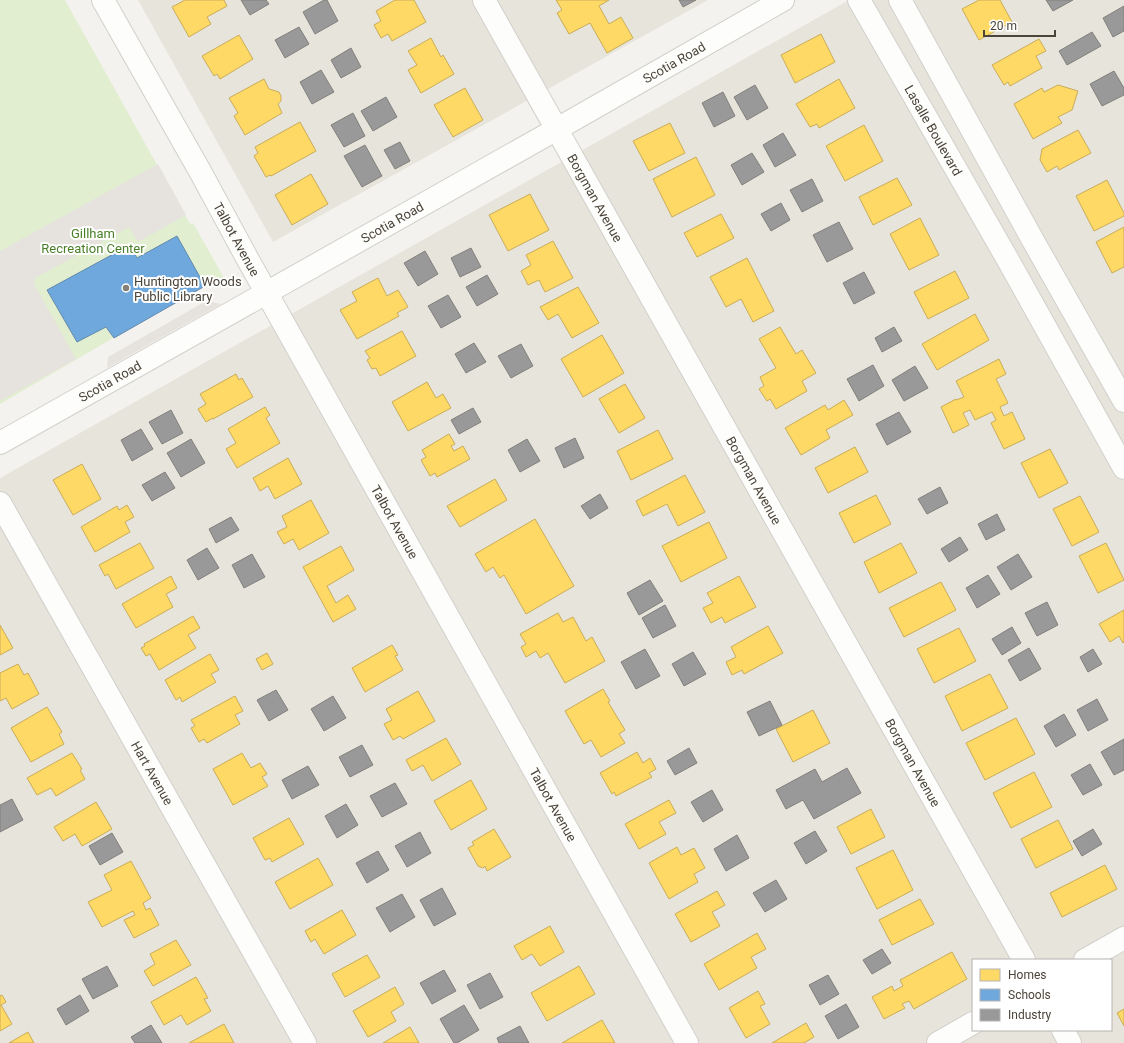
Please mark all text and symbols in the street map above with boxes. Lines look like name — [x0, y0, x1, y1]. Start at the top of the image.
scale bar — [984, 12, 1055, 38]
text: 20 m — [990, 19, 1017, 33]
street label: Scotia Road — [640, 39, 708, 86]
street label: Lasalle Boulevard — [902, 82, 965, 178]
street label: Borgman Avenue — [565, 151, 626, 245]
street label: Scotia Road — [358, 198, 426, 246]
street label: Talbot Avenue — [211, 199, 263, 279]
park label: Gillham Recreation Center — [41, 226, 145, 256]
place label: Huntington Woods Public Library — [134, 274, 242, 304]
marker: Huntington Woods Public Library — [121, 283, 131, 293]
street label: Scotia Road — [76, 358, 144, 405]
street label: Borgman Avenue — [723, 434, 785, 527]
street label: Talbot Avenue — [368, 482, 422, 561]
street label: Borgman Avenue — [882, 716, 944, 809]
street label: Hart Avenue — [128, 738, 177, 808]
street label: Talbot Avenue — [527, 765, 580, 844]
legend — [972, 959, 1112, 1031]
text: Homes — [1008, 968, 1046, 982]
text: Schools — [1008, 988, 1051, 1002]
text: Industry — [1008, 1008, 1052, 1022]

